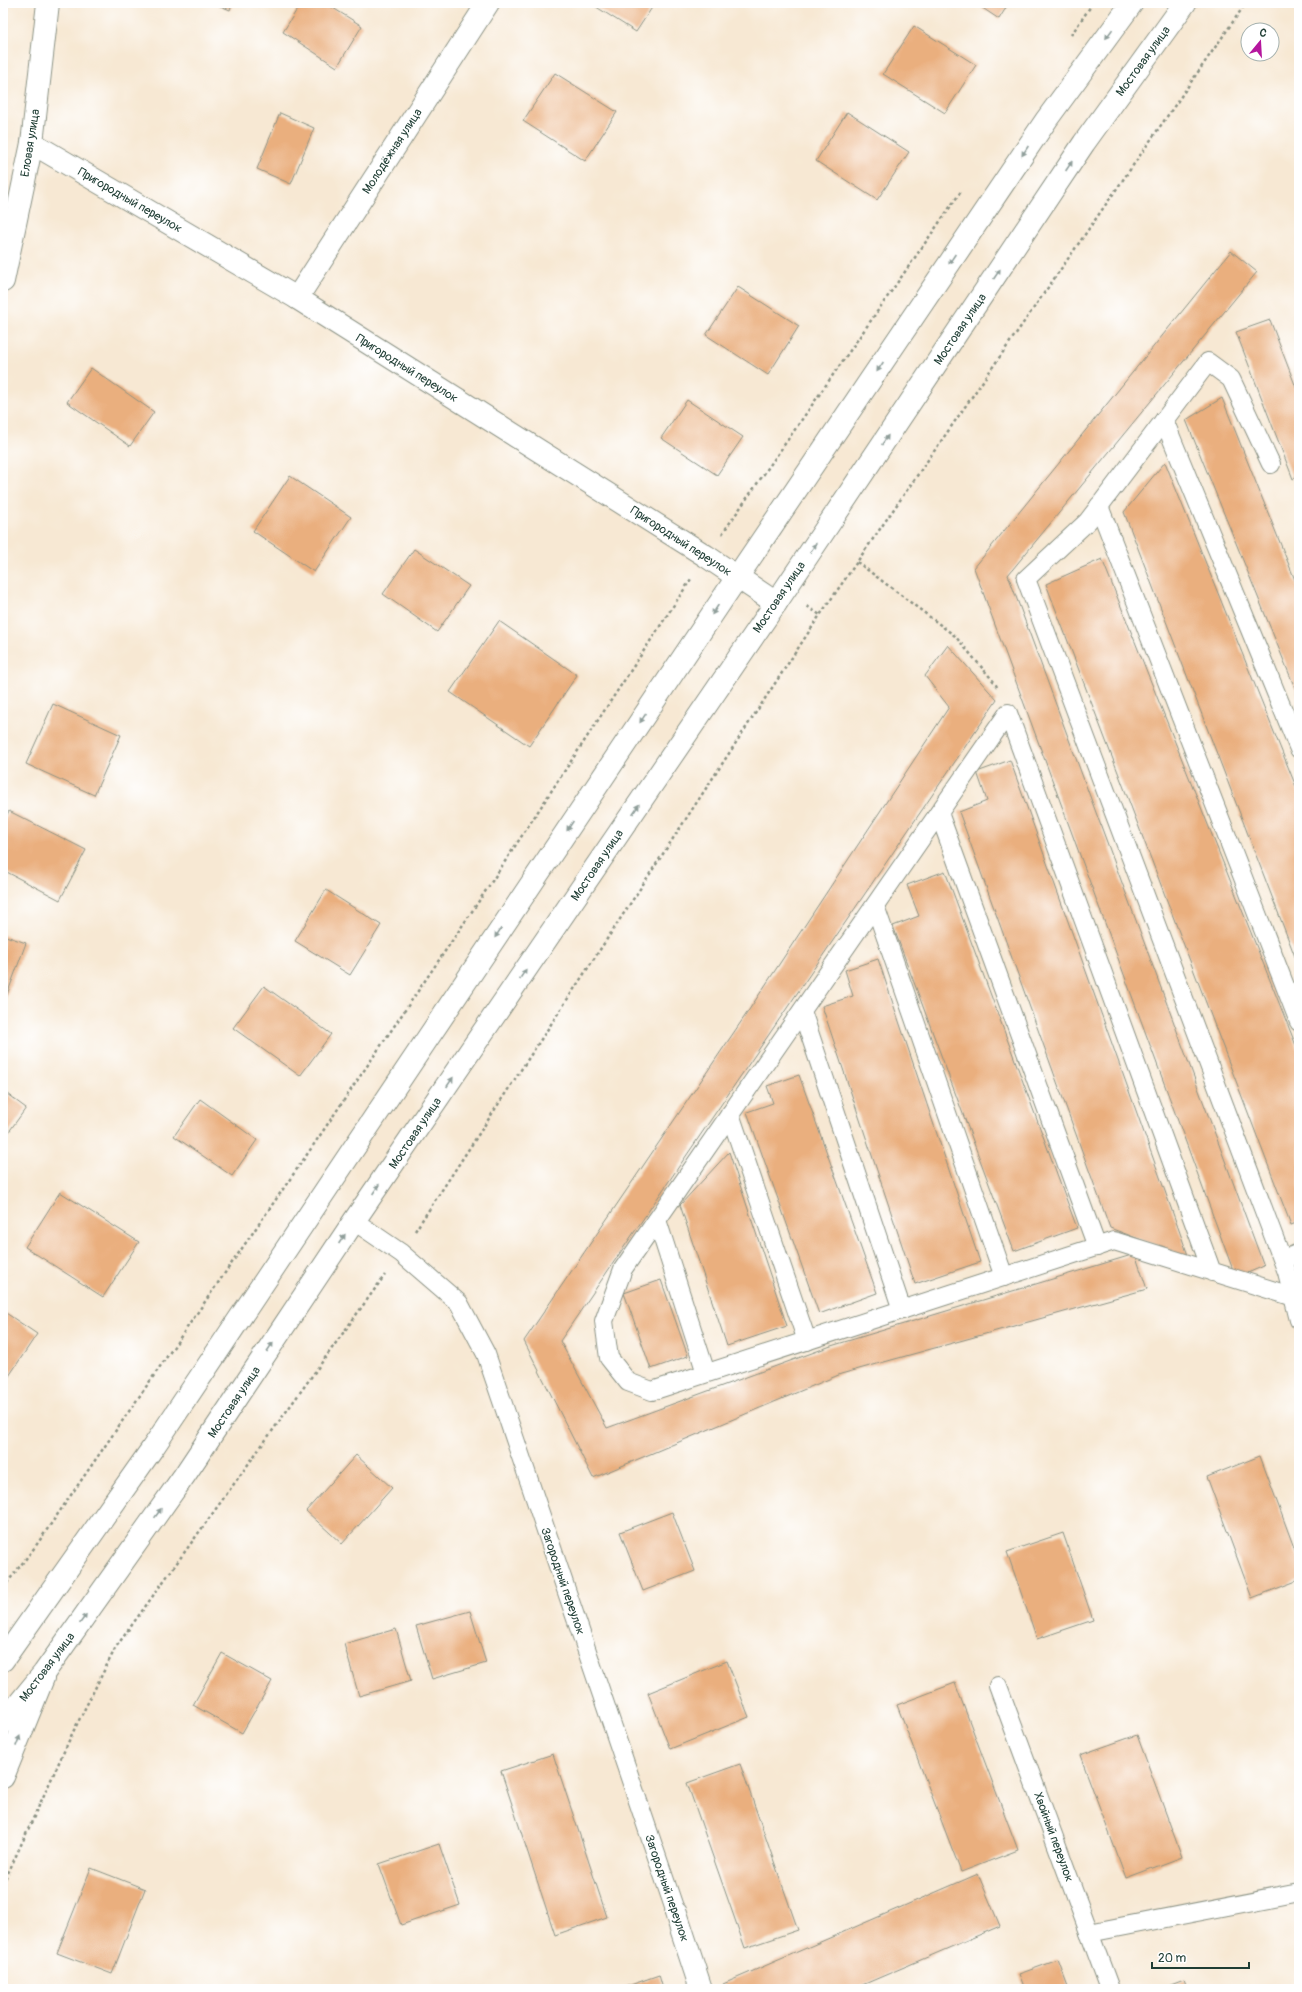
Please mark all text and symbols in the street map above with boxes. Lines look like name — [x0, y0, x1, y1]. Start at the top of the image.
north arrow — [1240, 22, 1280, 62]
street label: Мостовая улица — [1113, 23, 1174, 99]
text: С — [1258, 26, 1268, 40]
one-way arrow — [1105, 29, 1113, 40]
street label: Молодёжная улица — [359, 105, 426, 197]
street label: Еловая улица — [18, 108, 43, 178]
one-way arrow — [1021, 146, 1029, 157]
one-way arrow — [1065, 161, 1073, 171]
street label: Пригородный переулок — [75, 164, 185, 236]
one-way arrow — [949, 253, 956, 265]
one-way arrow — [993, 269, 1001, 279]
street label: Мостовая улица — [931, 290, 990, 368]
street label: Пригородный переулок — [353, 331, 461, 406]
one-way arrow — [876, 361, 883, 372]
one-way arrow — [881, 435, 889, 445]
street label: Пригородный переулок — [627, 503, 734, 580]
one-way arrow — [809, 542, 817, 553]
street label: Мостовая улица — [750, 558, 809, 636]
one-way arrow — [712, 604, 719, 616]
one-way arrow — [639, 712, 647, 723]
one-way arrow — [632, 803, 639, 815]
one-way arrow — [567, 820, 574, 831]
street label: Мостовая улица — [568, 826, 627, 904]
one-way arrow — [494, 928, 502, 939]
one-way arrow — [519, 969, 527, 979]
one-way arrow — [446, 1076, 454, 1087]
street label: Мостовая улица — [386, 1094, 445, 1172]
one-way arrow — [372, 1184, 380, 1194]
one-way arrow — [339, 1233, 346, 1245]
one-way arrow — [266, 1342, 274, 1352]
street label: Мостовая улица — [205, 1363, 264, 1441]
one-way arrow — [154, 1507, 162, 1518]
street label: Загородный переулок — [537, 1526, 588, 1637]
one-way arrow — [79, 1613, 87, 1624]
street label: Мостовая улица — [16, 1629, 79, 1705]
one-way arrow — [16, 1734, 22, 1746]
street label: Хвойный переулок — [1030, 1790, 1077, 1884]
street label: Загородный переулок — [641, 1833, 692, 1944]
scale bar — [1152, 1944, 1249, 1970]
text: 20 m — [1158, 1951, 1187, 1966]

